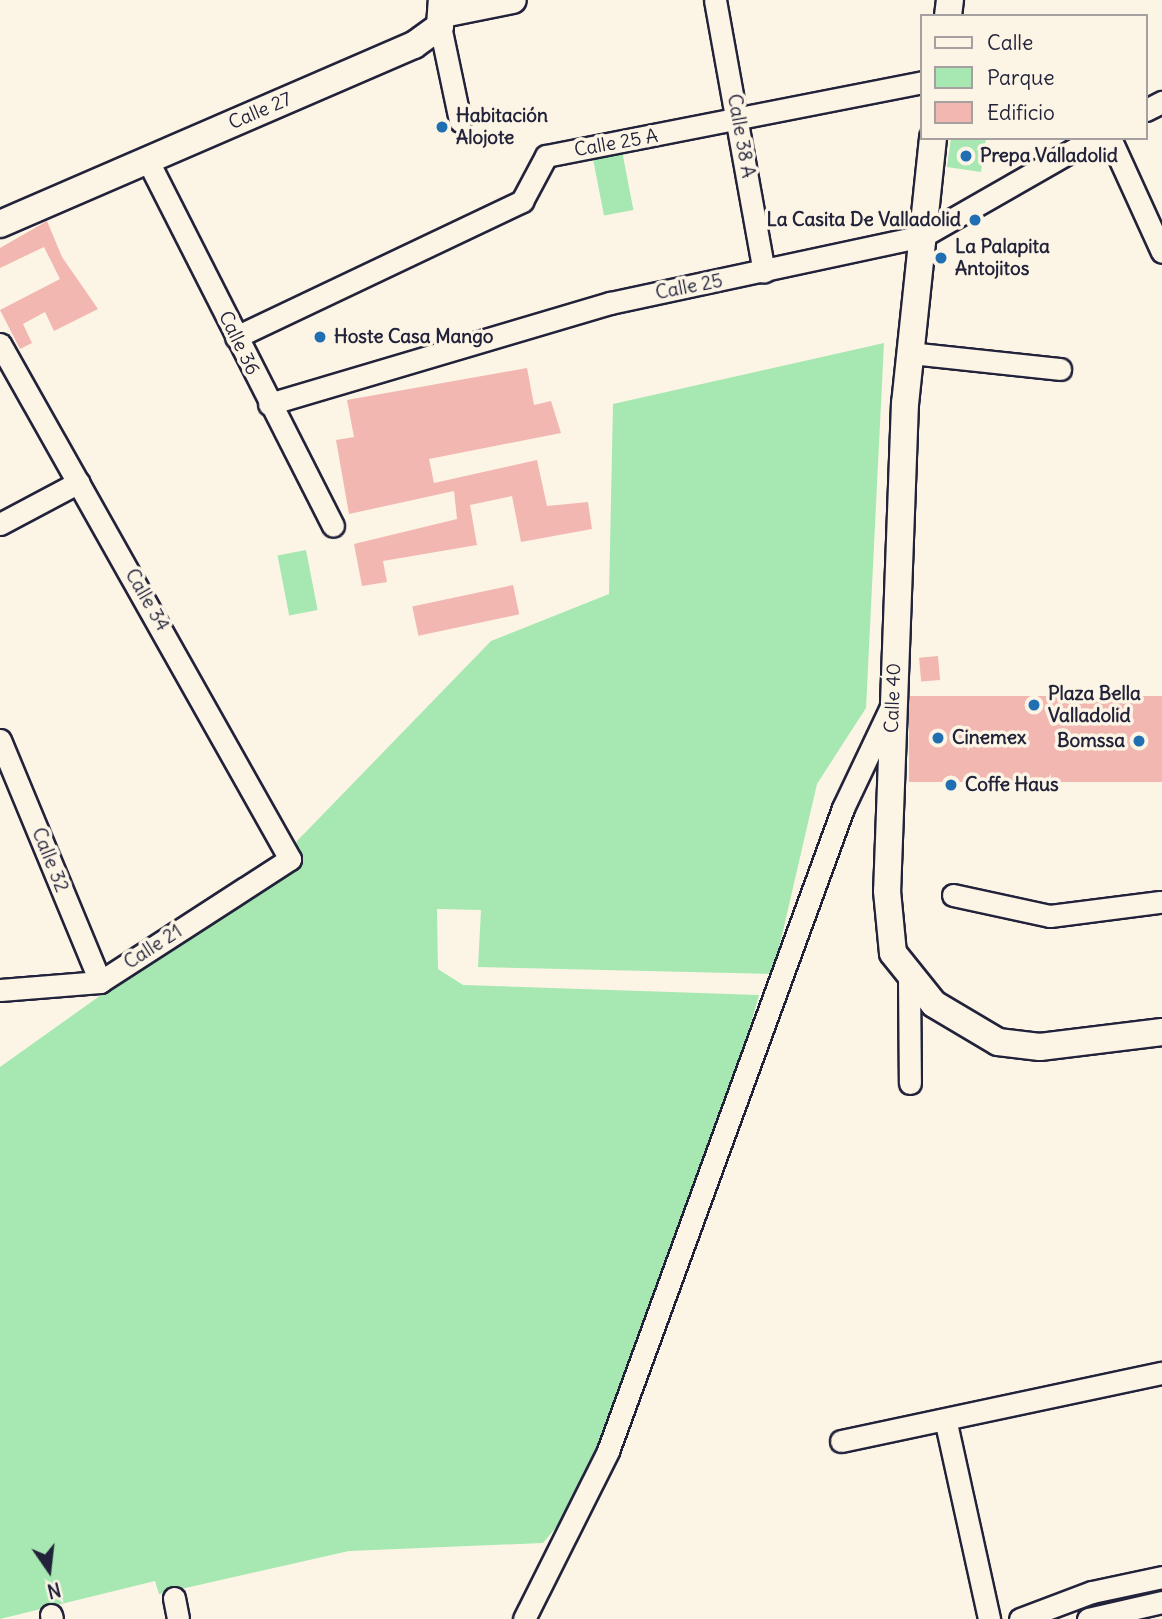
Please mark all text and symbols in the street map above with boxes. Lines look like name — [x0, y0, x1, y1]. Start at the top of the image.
legend — [920, 14, 1148, 140]
text: Calle — [987, 29, 1033, 56]
text: Parque — [987, 64, 1055, 91]
street label: Calle 27 — [225, 88, 295, 134]
street label: Calle 38 A — [722, 92, 760, 180]
text: Edificio — [987, 99, 1055, 126]
place label: Habitación Alojote — [456, 105, 548, 149]
marker: Habitación Alojote — [434, 119, 450, 135]
street label: Calle 25 A — [572, 124, 660, 162]
place label: Prepa Valladolid — [980, 145, 1118, 167]
marker: Prepa Valladolid — [958, 148, 974, 164]
place label: La Casita De Valladolid — [767, 209, 961, 231]
marker: La Casita De Valladolid — [967, 212, 983, 228]
place label: La Palapita Antojitos — [955, 236, 1050, 280]
marker: La Palapita Antojitos — [933, 250, 949, 266]
street label: Calle 25 — [654, 269, 724, 305]
street label: Calle 36 — [214, 307, 264, 379]
place label: Hoste Casa Mango — [334, 326, 494, 348]
marker: Hoste Casa Mango — [312, 329, 328, 345]
street label: Calle 34 — [120, 565, 174, 635]
street label: Calle 40 — [880, 663, 906, 733]
place label: Plaza Bella Valladolid — [1048, 683, 1141, 727]
marker: Plaza Bella Valladolid — [1026, 697, 1042, 713]
place label: Cinemex — [952, 727, 1026, 749]
marker: Cinemex — [930, 730, 946, 746]
place label: Bomssa — [1057, 730, 1125, 752]
marker: Bomssa — [1131, 733, 1147, 749]
place label: Coffe Haus — [965, 774, 1059, 796]
marker: Coffe Haus — [943, 777, 959, 793]
street label: Calle 32 — [27, 824, 73, 896]
street label: Calle 21 — [120, 920, 186, 974]
north arrow — [14, 1535, 84, 1605]
text: N — [45, 1577, 63, 1604]

